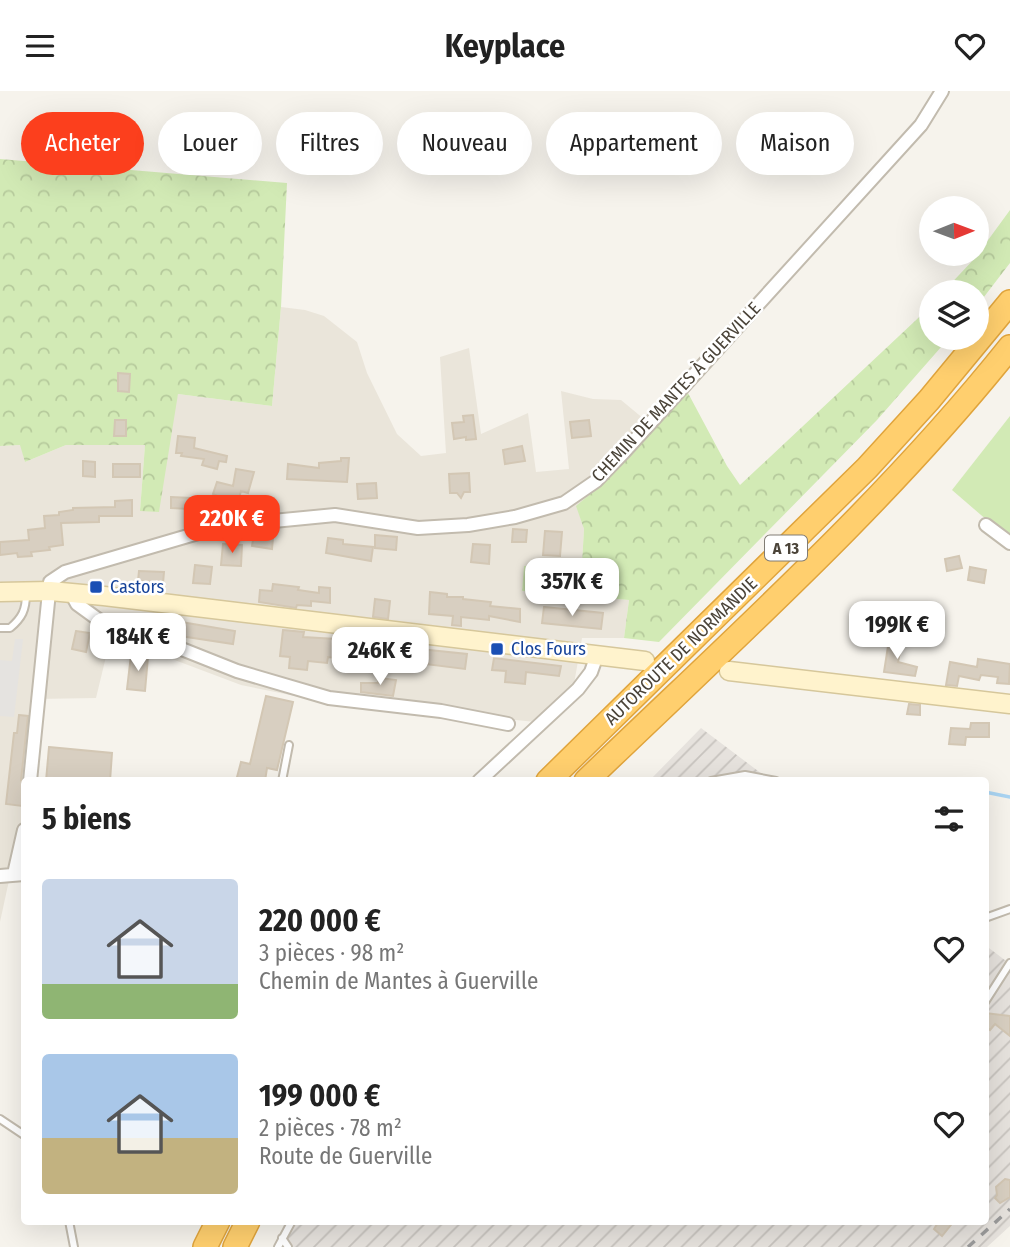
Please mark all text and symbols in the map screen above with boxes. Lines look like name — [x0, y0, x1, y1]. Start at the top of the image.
icon: menu — [21, 27, 59, 65]
text: Keyplace — [445, 27, 565, 65]
icon: heart — [951, 27, 989, 65]
chip: Acheter — [21, 112, 144, 175]
chip: Louer — [158, 112, 262, 175]
chip: Filtres — [276, 112, 383, 175]
chip: Nouveau — [397, 112, 532, 175]
chip: Appartement — [546, 112, 722, 175]
chip: Maison — [736, 112, 854, 175]
north arrow — [919, 196, 989, 266]
map controls — [919, 196, 989, 350]
button: layers — [919, 280, 989, 350]
street label: CHEMIN DE MANTES À GUERVILLE — [586, 297, 765, 487]
pin: 220K € — [175, 496, 289, 555]
text: 220K € — [200, 504, 264, 532]
road number: A 13 — [765, 536, 807, 561]
pin: 357K € — [515, 559, 629, 618]
text: 357K € — [541, 567, 603, 595]
street label: AUTOROUTE DE NORMANDIE — [600, 572, 762, 730]
place label: Castors — [110, 576, 164, 598]
marker: Castors — [88, 579, 104, 595]
pin: 199K € — [840, 601, 954, 661]
text: 199K € — [865, 610, 929, 638]
pin: 184K € — [81, 613, 195, 673]
text: 184K € — [106, 622, 170, 650]
pin: 246K € — [323, 627, 437, 687]
text: 246K € — [348, 636, 412, 664]
place label: Clos Fours — [511, 638, 586, 660]
marker: Clos Fours — [489, 641, 505, 657]
icon: filters — [930, 800, 968, 838]
text: 5 biens — [42, 801, 131, 837]
text: 220 000 € — [259, 903, 381, 939]
icon: home — [98, 907, 182, 991]
icon: heart — [930, 930, 968, 968]
text: 3 pièces · 98 m² — [259, 939, 404, 967]
text: Chemin de Mantes à Guerville — [259, 967, 538, 995]
text: 199 000 € — [259, 1078, 380, 1114]
icon: home — [98, 1082, 182, 1166]
icon: heart — [930, 1105, 968, 1143]
text: 2 pièces · 78 m² — [259, 1114, 402, 1142]
text: Route de Guerville — [259, 1142, 432, 1170]

